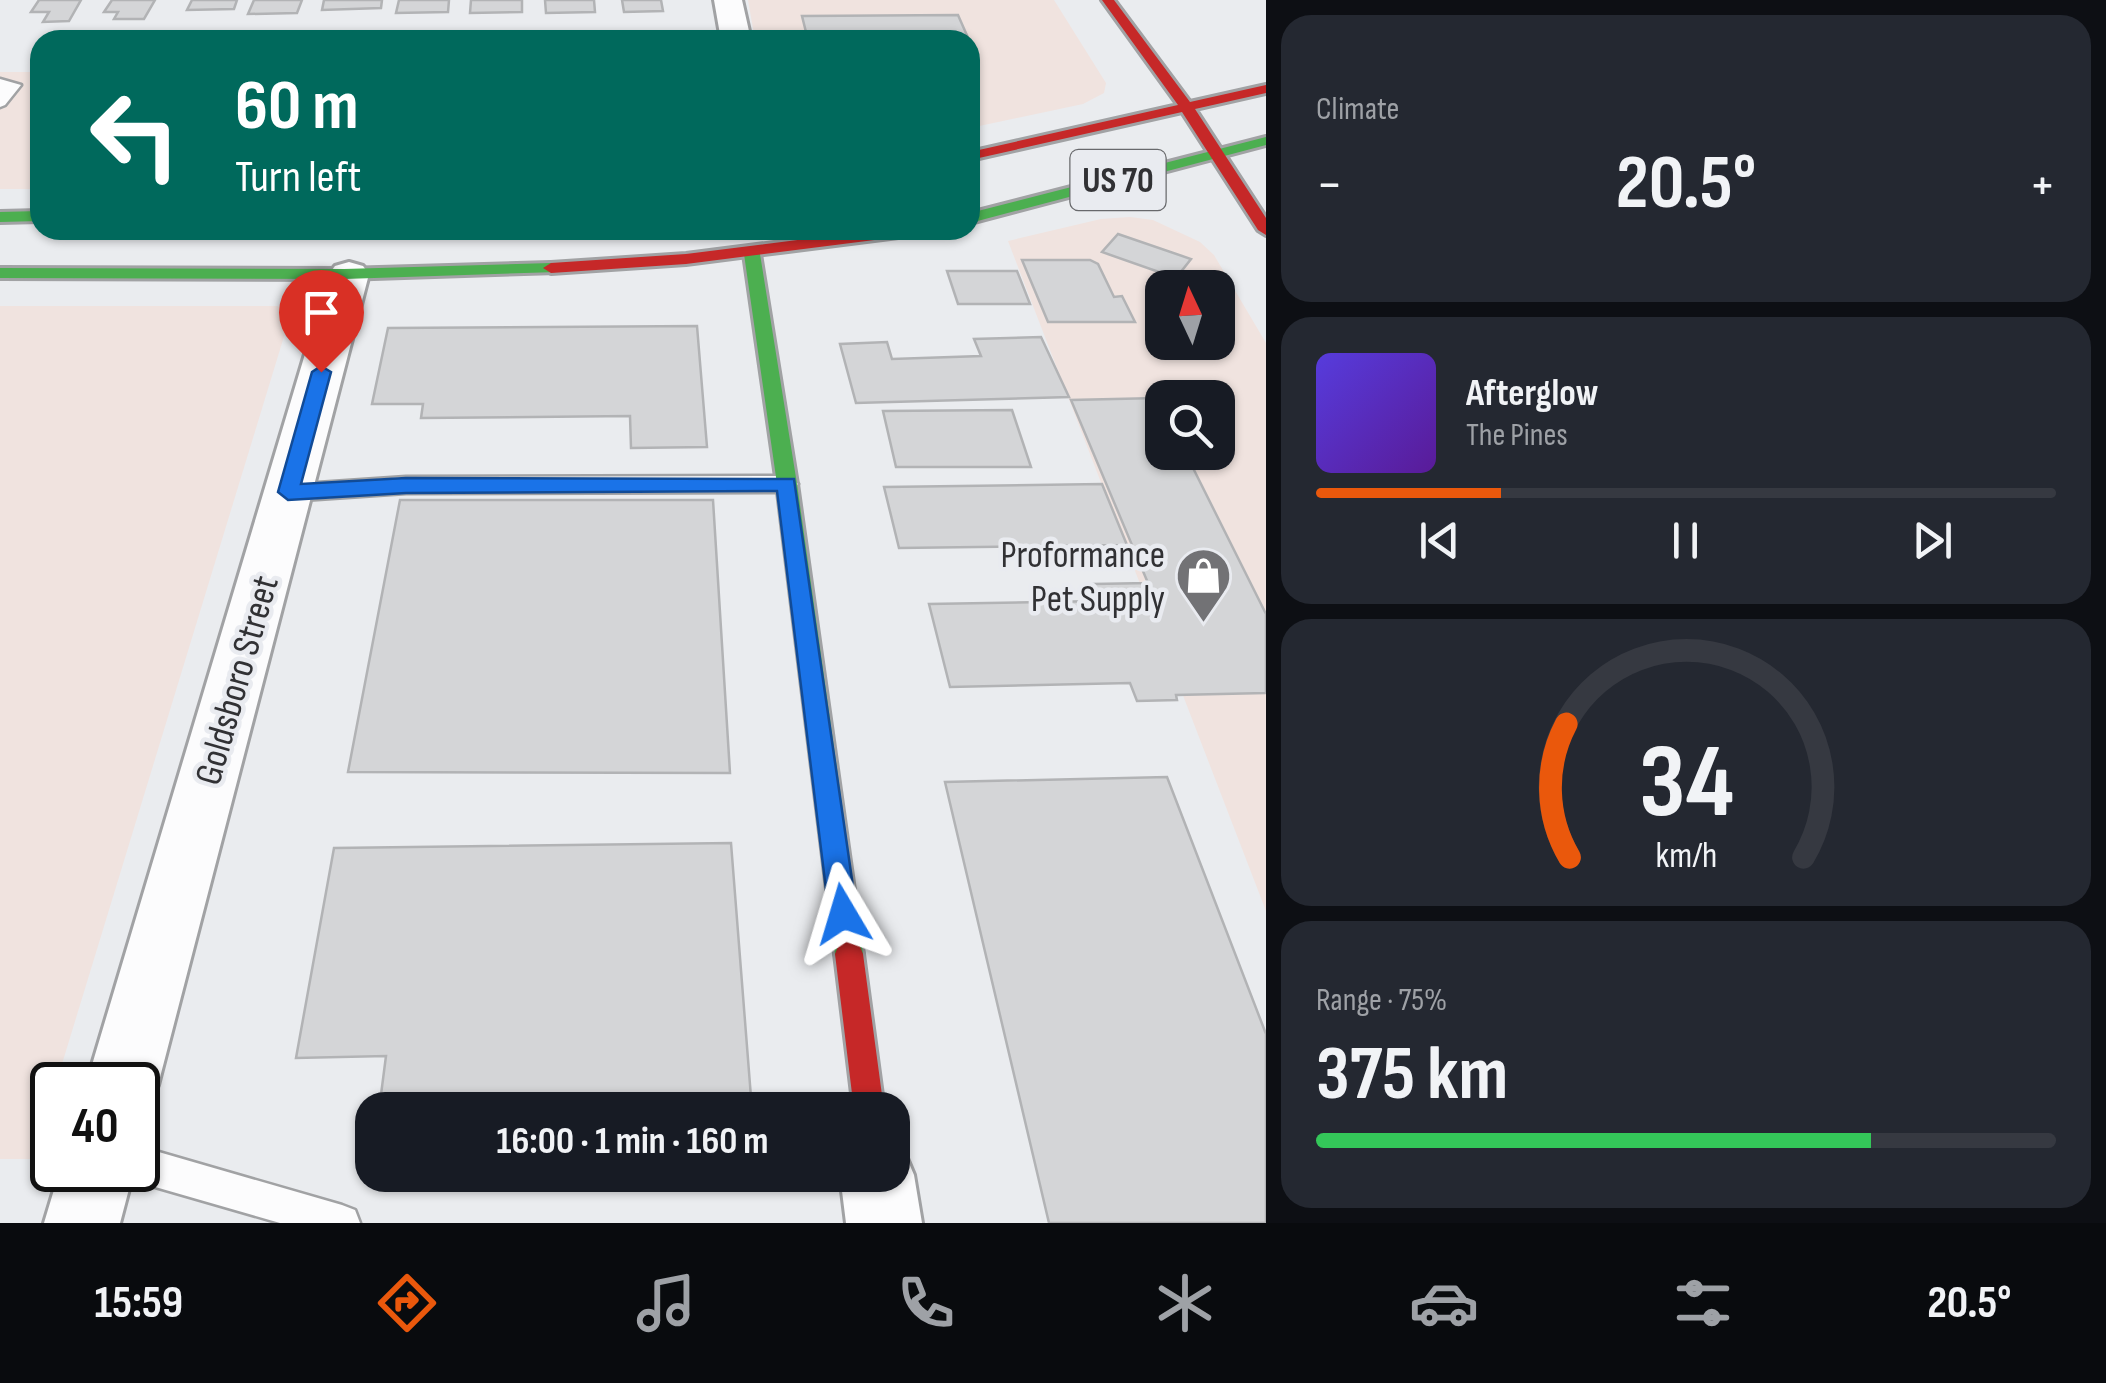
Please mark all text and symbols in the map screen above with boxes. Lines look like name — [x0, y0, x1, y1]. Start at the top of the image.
text: 60 m — [235, 65, 359, 149]
icon: left — [70, 70, 200, 200]
text: Climate — [1316, 90, 1399, 129]
text: 20.5° — [1616, 139, 1756, 230]
text: Turn left — [235, 150, 361, 205]
road number: US 70 — [1070, 150, 1166, 210]
text: − — [1316, 152, 1343, 219]
text: + — [2029, 152, 2056, 219]
pin — [279, 270, 364, 373]
north arrow — [1145, 270, 1235, 360]
map controls — [1145, 270, 1235, 470]
icon: arrive — [294, 285, 349, 340]
text: Afterglow — [1466, 371, 1599, 416]
button: search — [1145, 380, 1235, 470]
text: The Pines — [1466, 416, 1568, 455]
icon: previous — [1412, 513, 1467, 568]
icon: pause — [1658, 513, 1713, 568]
icon: next — [1905, 513, 1960, 568]
place label: Proformance Pet Supply — [1001, 533, 1165, 622]
shop icon: Proformance Pet Supply — [1174, 546, 1234, 625]
street label: Goldsboro Street — [186, 571, 289, 790]
text: 34 — [1638, 721, 1734, 846]
text: km/h — [1655, 835, 1717, 878]
position arrow — [791, 862, 895, 966]
text: Range · 75% — [1316, 981, 1447, 1020]
text: 375 km — [1316, 1030, 1508, 1121]
speed limit sign: 40 — [30, 1062, 160, 1192]
text: 16:00 · 1 min · 160 m — [496, 1119, 769, 1164]
icon: directions — [372, 1268, 442, 1338]
icon: music — [631, 1268, 701, 1338]
icon: phone — [891, 1268, 961, 1338]
icon: climate — [1150, 1268, 1220, 1338]
icon: car — [1409, 1268, 1479, 1338]
icon: filters — [1668, 1268, 1738, 1338]
text: 15:59 — [95, 1276, 183, 1331]
text: 20.5° — [1927, 1276, 2011, 1331]

